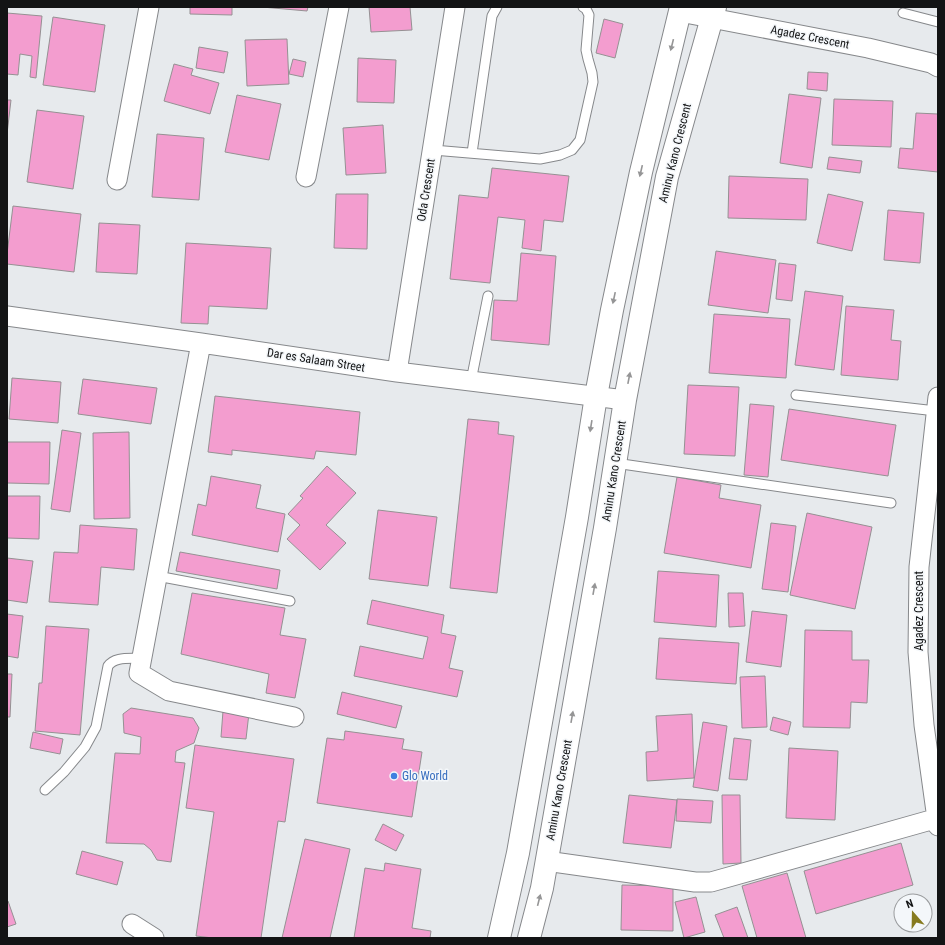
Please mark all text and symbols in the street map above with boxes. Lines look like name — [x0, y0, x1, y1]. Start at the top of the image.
street label: Agadez Crescent — [769, 22, 851, 52]
one-way arrow — [668, 39, 674, 51]
street label: Aminu Kano Crescent — [656, 101, 694, 204]
street label: Oda Crescent — [414, 157, 438, 223]
one-way arrow — [637, 165, 643, 177]
one-way arrow — [611, 292, 617, 305]
street label: Dar es Salaam Street — [266, 345, 366, 375]
one-way arrow — [626, 372, 632, 384]
street label: Aminu Kano Crescent — [599, 419, 629, 522]
one-way arrow — [588, 420, 594, 432]
street label: Agadez Crescent — [912, 570, 926, 651]
one-way arrow — [591, 583, 597, 595]
one-way arrow — [569, 711, 575, 723]
street label: Aminu Kano Crescent — [543, 738, 575, 841]
place label: Glo World — [402, 769, 448, 783]
marker: Glo World — [389, 771, 399, 781]
north arrow — [893, 893, 933, 933]
one-way arrow — [536, 894, 542, 906]
text: N — [904, 897, 915, 911]

